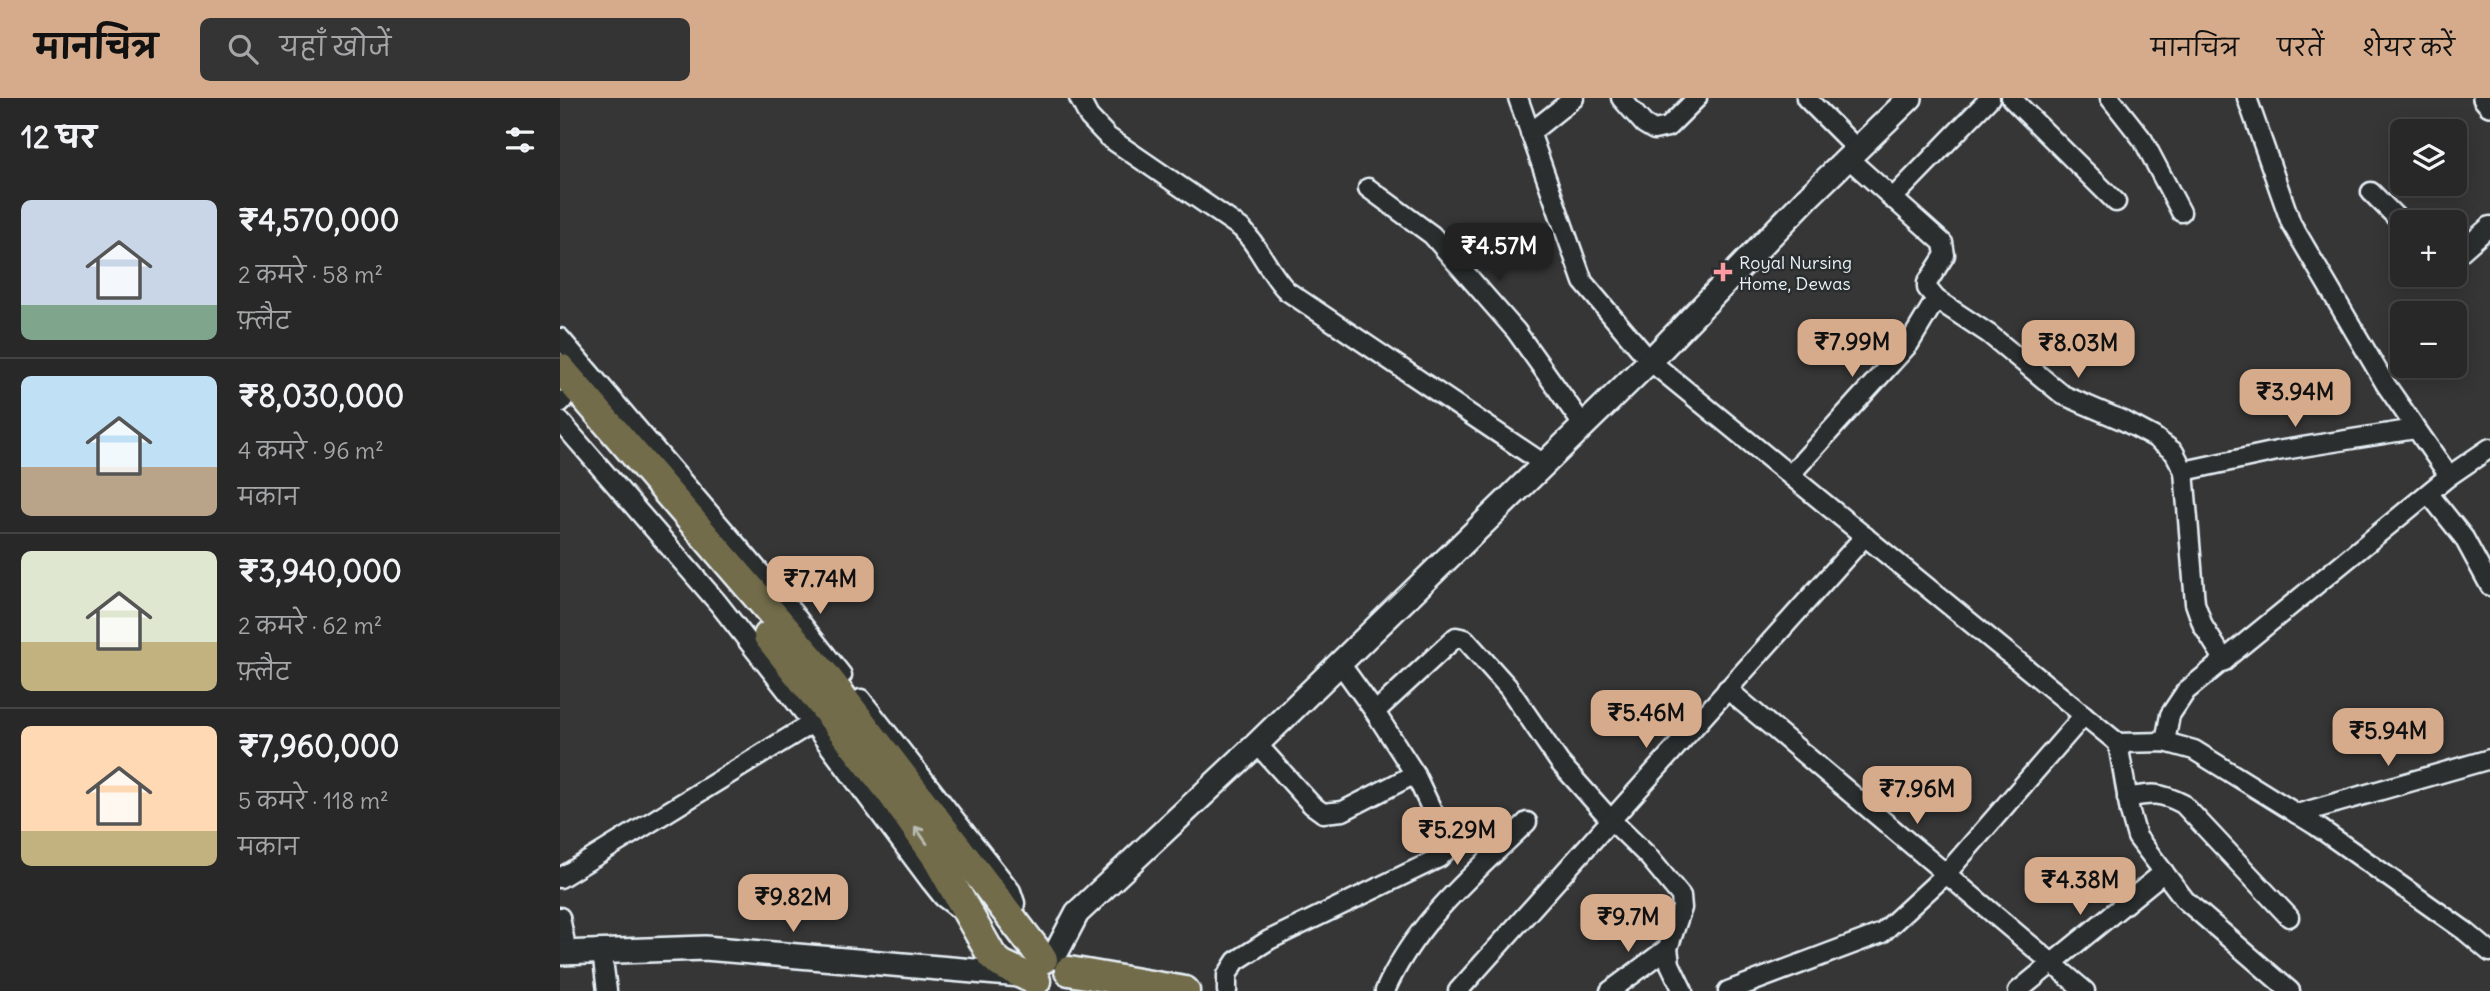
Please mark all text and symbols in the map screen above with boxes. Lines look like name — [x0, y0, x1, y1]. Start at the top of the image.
search box — [200, 18, 690, 81]
text: मानचित्र — [35, 25, 158, 67]
icon: search — [224, 30, 262, 68]
text: यहाँ खोजें — [280, 30, 391, 63]
text: मानचित्र — [2151, 32, 2239, 62]
text: परतें — [2277, 32, 2324, 62]
text: शेयर करें — [2362, 32, 2455, 62]
text: 12 घर — [21, 118, 96, 156]
map controls — [2390, 119, 2467, 378]
button: layers — [2390, 119, 2467, 196]
icon: filters — [501, 121, 539, 159]
text: ₹4,570,000 — [238, 201, 399, 239]
button: + — [2390, 210, 2467, 287]
pin: ₹4.57M — [1442, 223, 1556, 283]
icon: home — [77, 228, 161, 312]
text: ₹4.57M — [1460, 231, 1538, 260]
place label: Royal Nursing Home, Dewas — [1739, 251, 1852, 295]
text: 2 कमरे · 58 m² — [238, 260, 383, 289]
marker: Royal Nursing Home, Dewas — [1713, 262, 1733, 282]
button: − — [2390, 301, 2467, 378]
text: फ़्लैट — [238, 306, 290, 335]
pin: ₹7.99M — [1795, 320, 1909, 379]
pin: ₹8.03M — [2021, 320, 2135, 380]
text: ₹7.99M — [1814, 327, 1890, 356]
text: ₹8.03M — [2038, 328, 2118, 357]
pin: ₹3.94M — [2238, 370, 2352, 429]
text: ₹8,030,000 — [238, 377, 404, 415]
text: ₹3.94M — [2256, 377, 2334, 406]
icon: home — [77, 404, 161, 488]
text: 4 कमरे · 96 m² — [238, 436, 384, 465]
text: मकान — [238, 482, 299, 511]
text: ₹3,940,000 — [238, 552, 402, 590]
pin: ₹7.74M — [763, 556, 877, 616]
text: ₹7.74M — [783, 564, 857, 593]
icon: home — [77, 579, 161, 663]
text: 2 कमरे · 62 m² — [238, 611, 382, 640]
text: फ़्लैट — [238, 657, 290, 686]
pin: ₹5.46M — [1589, 690, 1703, 750]
text: ₹5.46M — [1607, 698, 1685, 727]
pin: ₹5.94M — [2331, 708, 2445, 768]
text: ₹5.94M — [2349, 716, 2427, 745]
text: ₹7,960,000 — [238, 727, 399, 765]
icon: home — [77, 754, 161, 838]
pin: ₹7.96M — [1860, 766, 1974, 826]
text: ₹7.96M — [1879, 774, 1955, 803]
text: 5 कमरे · 118 m² — [238, 786, 389, 815]
pin: ₹5.29M — [1400, 808, 1514, 867]
text: ₹5.29M — [1418, 815, 1496, 844]
one-way arrow — [914, 826, 928, 845]
text: मकान — [238, 832, 299, 861]
pin: ₹4.38M — [2023, 858, 2137, 917]
text: ₹4.38M — [2041, 865, 2119, 894]
pin: ₹9.82M — [736, 874, 850, 934]
text: ₹9.82M — [754, 882, 832, 911]
pin: ₹9.7M — [1579, 894, 1677, 954]
text: ₹9.7M — [1596, 902, 1660, 931]

